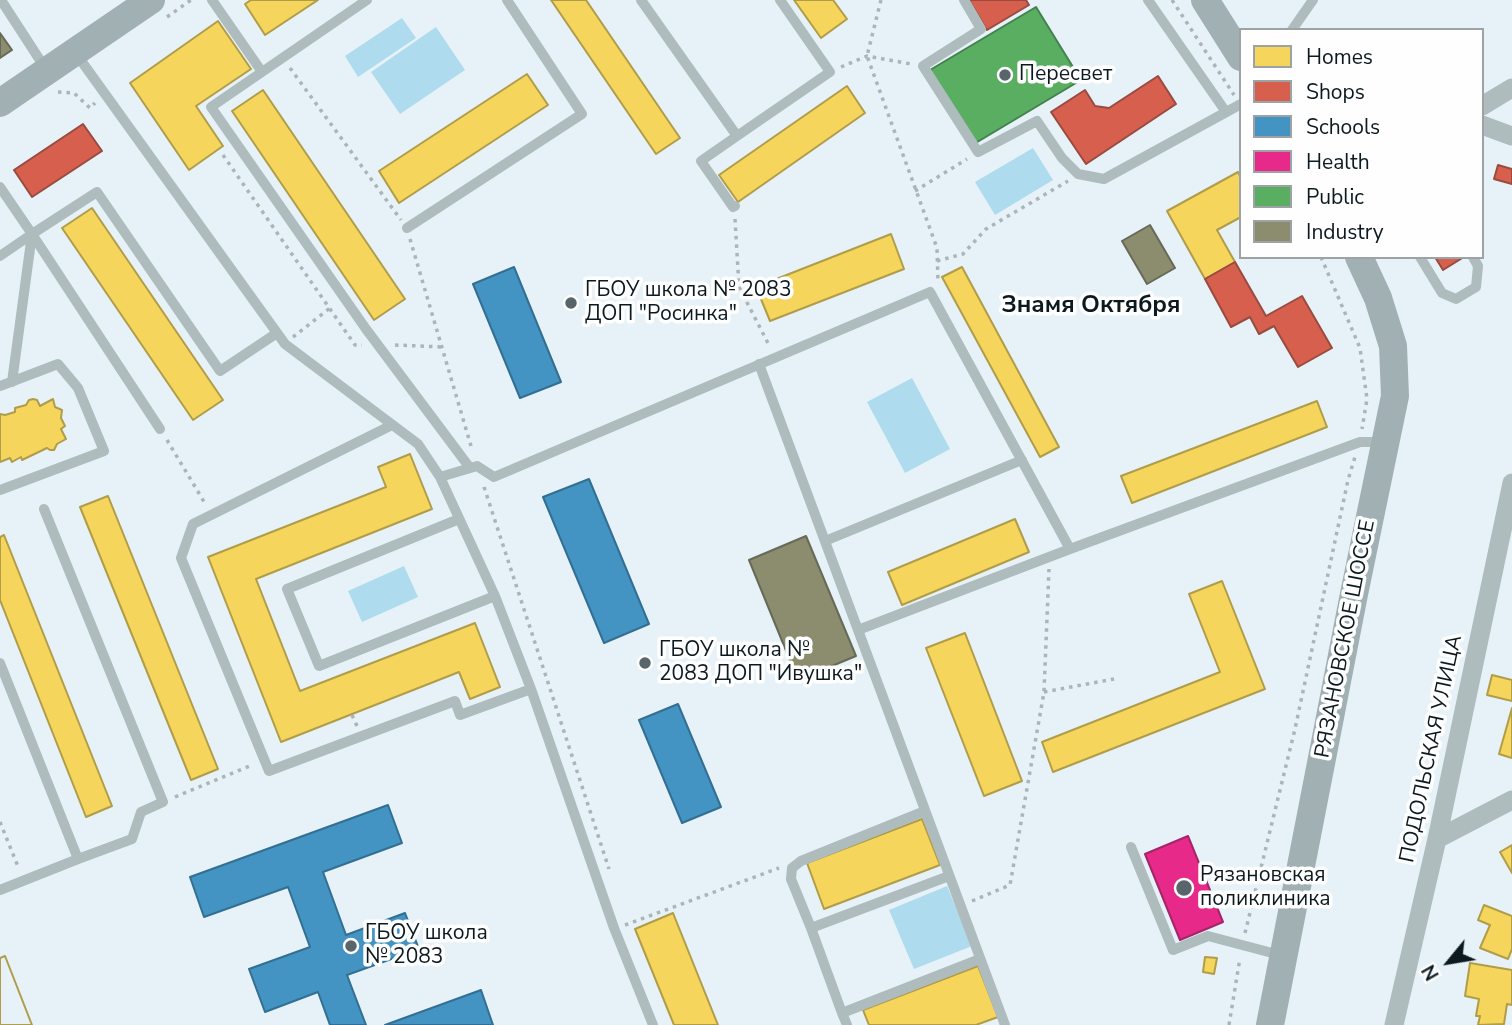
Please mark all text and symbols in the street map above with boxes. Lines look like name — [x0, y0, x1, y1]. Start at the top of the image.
legend — [1239, 28, 1484, 259]
text: Homes — [1306, 43, 1373, 71]
place label: Пересвет — [1019, 62, 1112, 88]
marker: Пересвет — [997, 67, 1013, 83]
text: Shops — [1306, 78, 1365, 106]
text: Schools — [1306, 113, 1380, 141]
text: Health — [1306, 148, 1370, 176]
text: Public — [1306, 183, 1364, 211]
text: Industry — [1306, 218, 1384, 246]
place label: ГБОУ школа № 2083 ДОП "Росинка" — [585, 278, 792, 328]
district label: Знамя Октября — [1001, 292, 1181, 320]
marker: ГБОУ школа № 2083 ДОП "Росинка" — [563, 295, 579, 311]
street label: РЯЗАНОВСКОЕ ШОССЕ — [1311, 518, 1381, 760]
street label: ПОДОЛЬСКАЯ УЛИЦА — [1396, 633, 1468, 865]
place label: ГБОУ школа № 2083 ДОП "Ивушка" — [659, 638, 862, 688]
marker: ГБОУ школа № 2083 ДОП "Ивушка" — [637, 655, 653, 671]
place label: Рязановская поликлиника — [1200, 863, 1331, 913]
marker: Рязановская поликлиника — [1174, 878, 1194, 898]
place label: ГБОУ школа № 2083 — [365, 921, 488, 971]
north arrow — [1414, 927, 1484, 997]
marker: ГБОУ школа № 2083 — [343, 938, 359, 954]
text: N — [1416, 960, 1446, 985]

